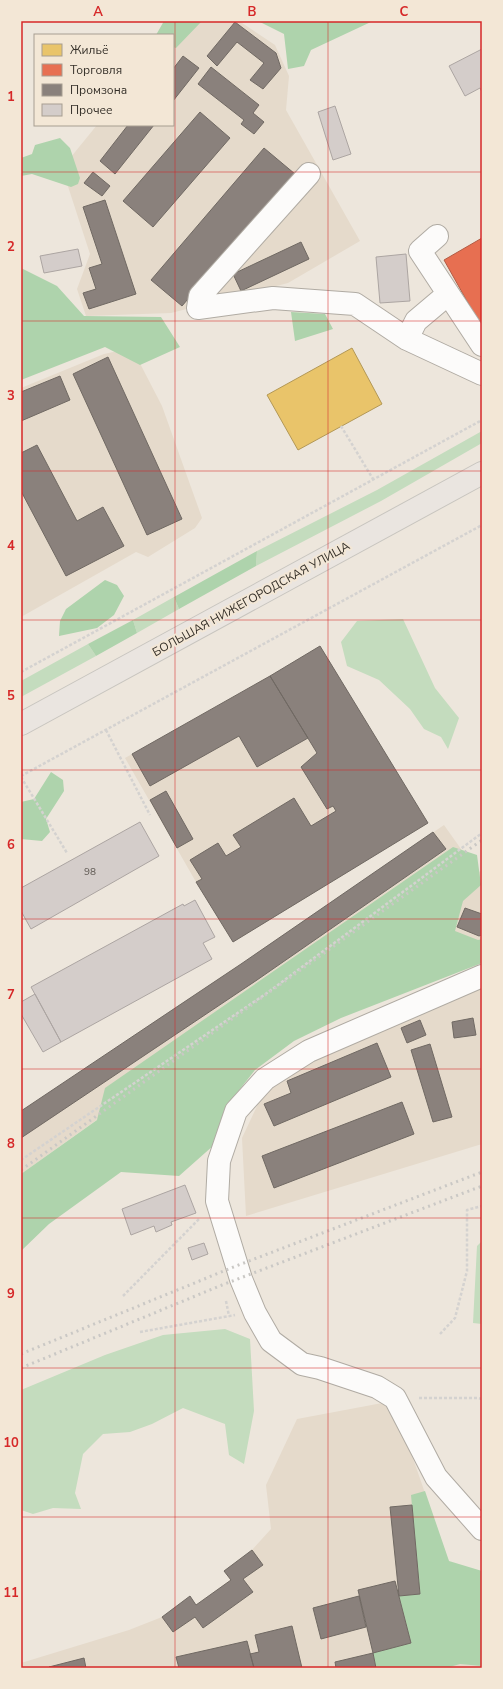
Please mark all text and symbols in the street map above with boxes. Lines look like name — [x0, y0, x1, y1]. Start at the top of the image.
text: A — [93, 3, 103, 21]
text: B — [248, 3, 257, 21]
text: C — [400, 3, 409, 21]
legend — [34, 34, 174, 126]
text: Жильё — [70, 42, 108, 58]
text: Торговля — [70, 62, 122, 78]
text: Промзона — [70, 82, 127, 98]
text: 1 — [7, 88, 15, 106]
text: Прочее — [70, 102, 113, 118]
text: 2 — [7, 238, 15, 256]
text: 3 — [7, 387, 15, 405]
text: 4 — [7, 537, 15, 555]
street label: БОЛЬШАЯ НИЖЕГОРОДСКАЯ УЛИЦА — [149, 538, 353, 660]
text: 5 — [7, 687, 15, 705]
text: 6 — [7, 836, 15, 854]
house number: 98 — [84, 865, 96, 879]
text: 7 — [7, 986, 15, 1004]
text: 8 — [7, 1135, 15, 1153]
text: 9 — [7, 1285, 15, 1303]
text: 10 — [3, 1434, 19, 1452]
text: 11 — [3, 1584, 19, 1602]

